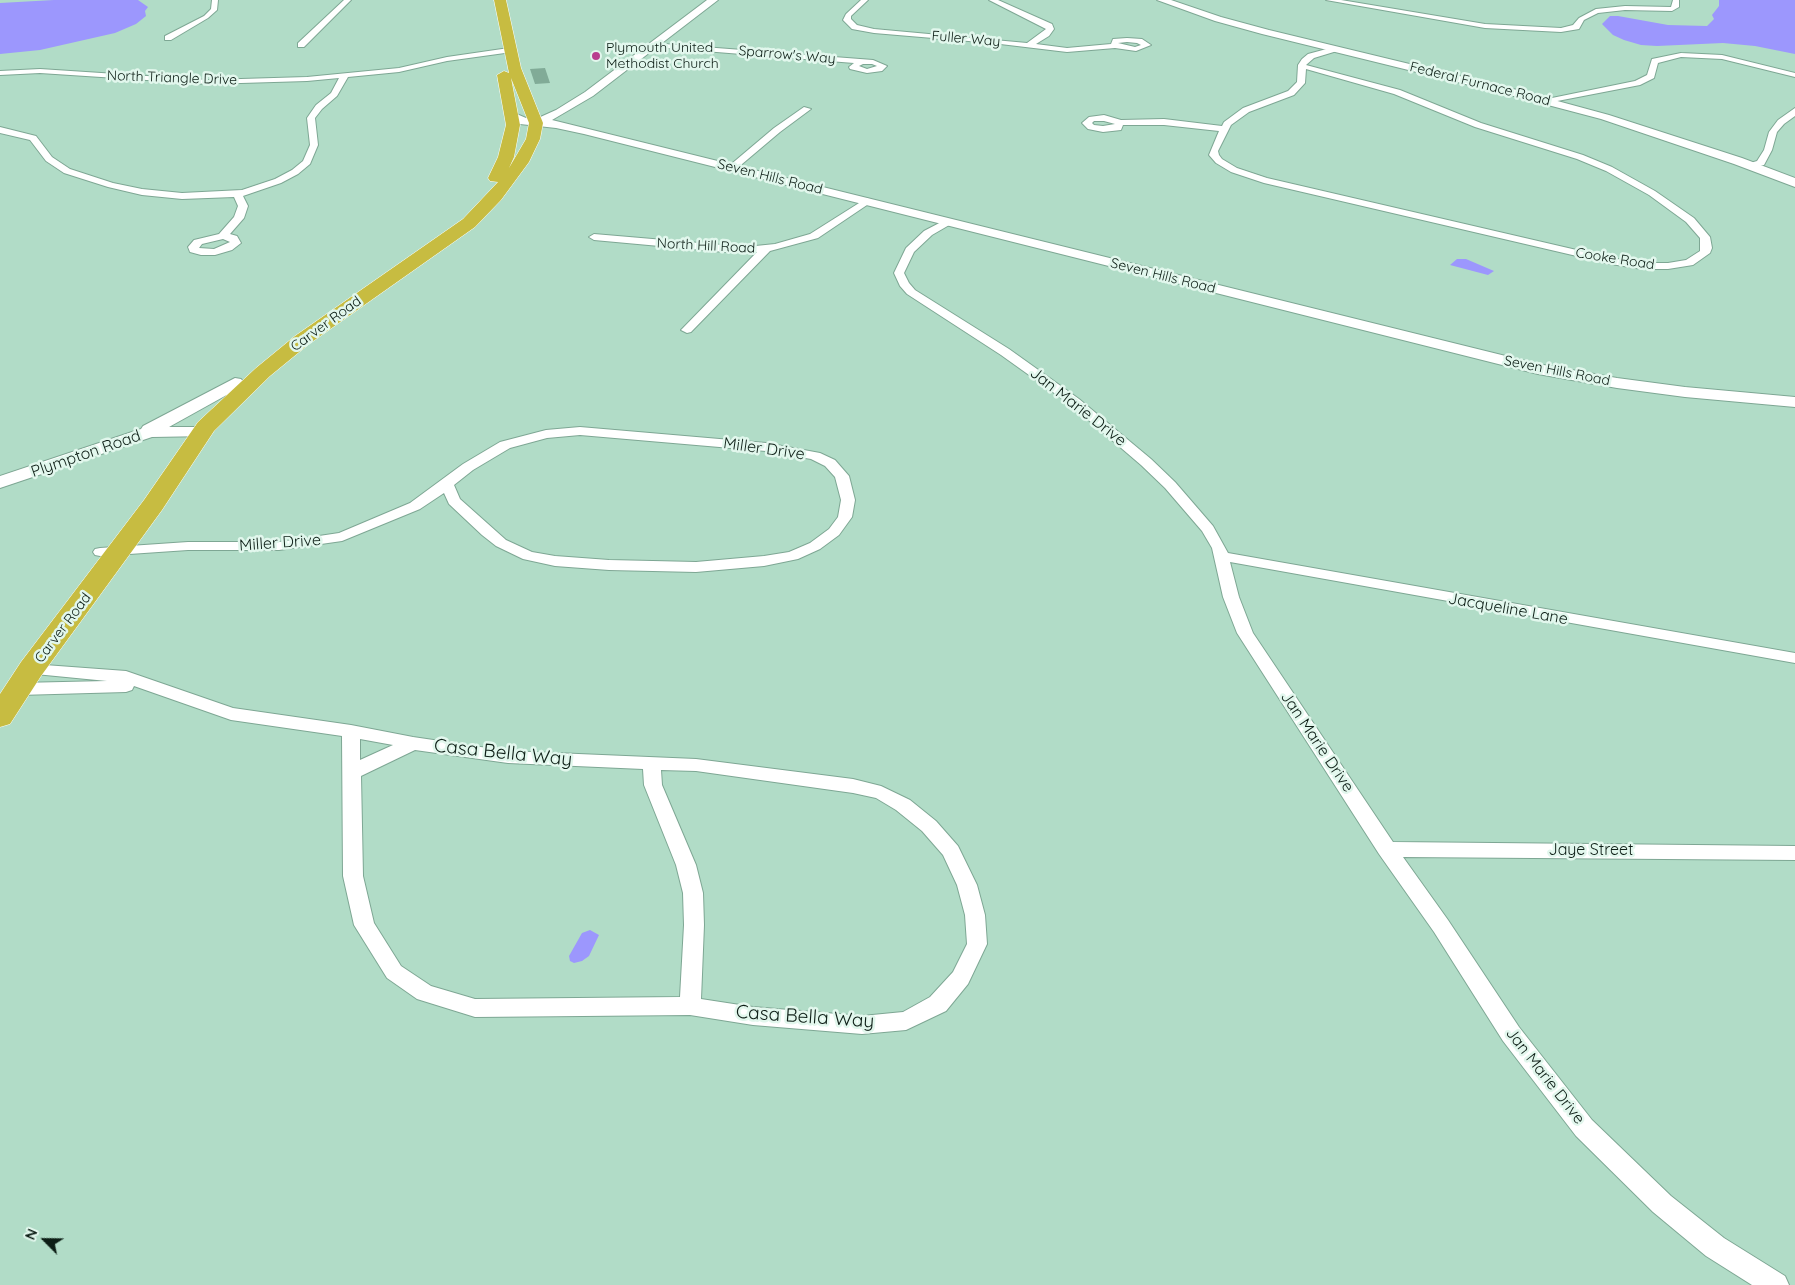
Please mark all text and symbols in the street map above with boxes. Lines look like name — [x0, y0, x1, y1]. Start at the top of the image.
street label: Fuller Way — [931, 28, 1001, 50]
place label: Plymouth United Methodist Church — [606, 40, 719, 72]
street label: Sparrow's Way — [738, 42, 836, 68]
marker: Plymouth United Methodist Church — [590, 50, 602, 62]
street label: Federal Furnace Road — [1408, 58, 1552, 110]
street label: North Triangle Drive — [107, 67, 237, 89]
street label: Seven Hills Road — [716, 156, 824, 198]
street label: North Hill Road — [656, 235, 756, 257]
street label: Cooke Road — [1574, 244, 1656, 274]
street label: Seven Hills Road — [1109, 255, 1217, 297]
street label: Carver Road — [288, 293, 364, 355]
street label: Seven Hills Road — [1503, 352, 1611, 390]
street label: Jan Marie Drive — [1026, 363, 1130, 451]
street label: Plympton Road — [29, 426, 143, 482]
street label: Miller Drive — [722, 434, 806, 464]
street label: Miller Drive — [238, 531, 322, 555]
street label: Jacqueline Lane — [1447, 589, 1569, 629]
street label: Carver Road — [31, 590, 95, 666]
street label: Jan Marie Drive — [1276, 688, 1358, 796]
street label: Casa Bella Way — [433, 734, 573, 772]
street label: Jaye Street — [1549, 840, 1633, 860]
street label: Casa Bella Way — [735, 1001, 875, 1033]
street label: Jan Marie Drive — [1501, 1024, 1589, 1128]
north arrow — [20, 1215, 70, 1265]
text: N — [21, 1226, 41, 1242]

